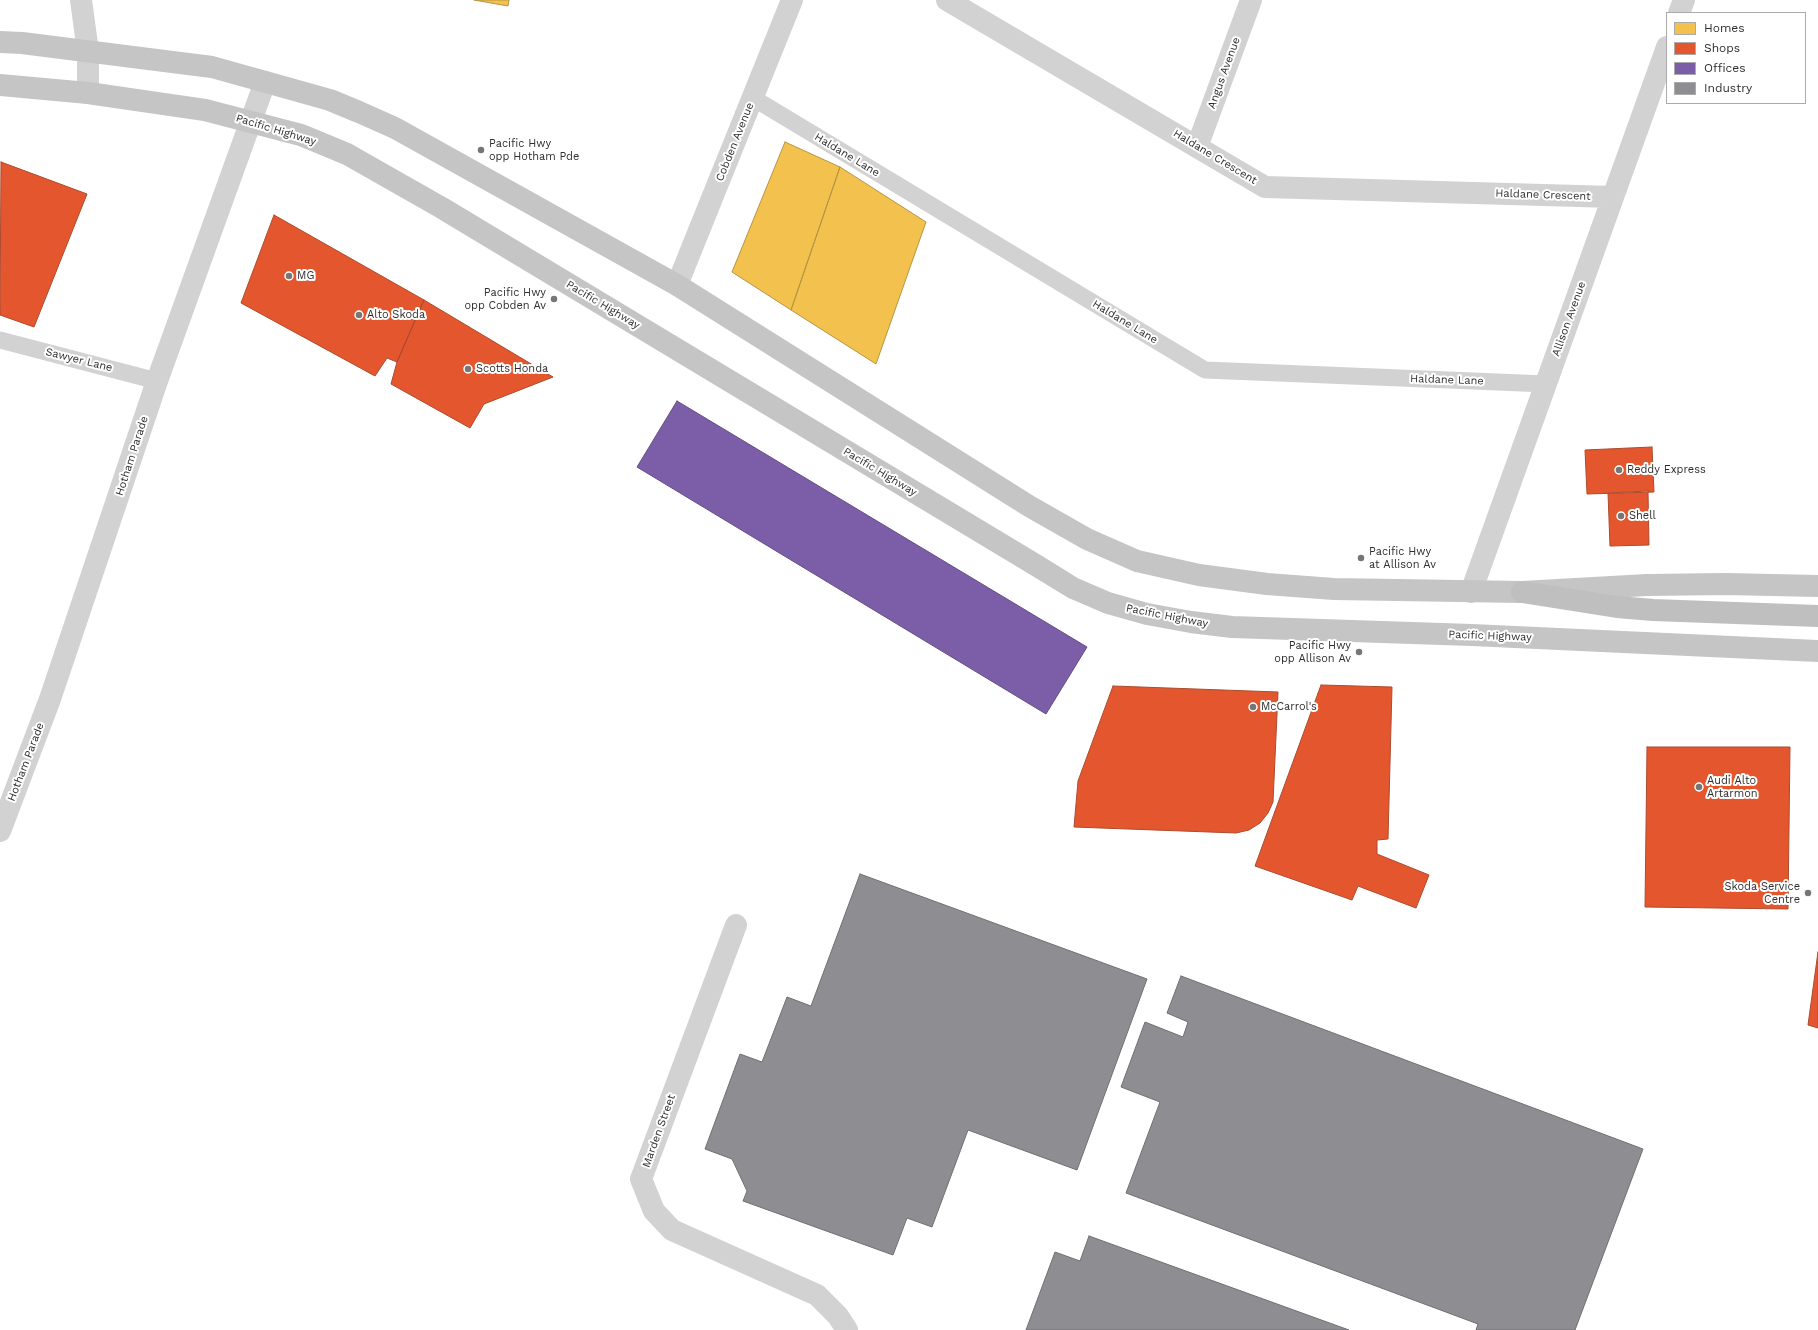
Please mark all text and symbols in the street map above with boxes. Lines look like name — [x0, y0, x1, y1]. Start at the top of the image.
legend — [1666, 12, 1806, 104]
text: Homes — [1704, 21, 1745, 35]
street label: Angus Avenue — [1205, 35, 1243, 111]
text: Shops — [1704, 41, 1740, 55]
text: Offices — [1704, 61, 1746, 75]
text: Industry — [1704, 81, 1752, 95]
street label: Cobden Avenue — [713, 101, 757, 183]
street label: Pacific Highway — [234, 111, 318, 149]
street label: Haldane Crescent — [1171, 127, 1259, 187]
street label: Haldane Lane — [812, 130, 882, 180]
place label: Pacific Hwy opp Hotham Pde — [489, 137, 579, 163]
marker: Pacific Hwy opp Hotham Pde — [476, 145, 486, 155]
street label: Haldane Crescent — [1495, 187, 1591, 203]
place label: MG — [297, 269, 314, 283]
marker: MG — [284, 271, 294, 281]
street label: Pacific Highway — [564, 278, 642, 332]
street label: Allison Avenue — [1549, 280, 1589, 358]
place label: Pacific Hwy opp Cobden Av — [464, 286, 546, 312]
marker: Pacific Hwy opp Cobden Av — [549, 294, 559, 304]
street label: Haldane Lane — [1090, 297, 1160, 347]
place label: Alto Skoda — [367, 308, 425, 322]
marker: Alto Skoda — [354, 310, 364, 320]
street label: Sawyer Lane — [44, 345, 114, 375]
place label: Scotts Honda — [476, 362, 548, 376]
marker: Scotts Honda — [463, 364, 473, 374]
street label: Haldane Lane — [1410, 372, 1484, 388]
street label: Hotham Parade — [113, 414, 151, 498]
street label: Pacific Highway — [841, 445, 919, 499]
place label: Reddy Express — [1627, 463, 1706, 477]
marker: Reddy Express — [1614, 465, 1624, 475]
place label: Shell — [1629, 509, 1656, 523]
marker: Shell — [1616, 511, 1626, 521]
place label: Pacific Hwy at Allison Av — [1369, 545, 1436, 571]
marker: Pacific Hwy at Allison Av — [1356, 553, 1366, 563]
street label: Pacific Highway — [1125, 602, 1209, 630]
street label: Pacific Highway — [1448, 628, 1532, 644]
place label: Pacific Hwy opp Allison Av — [1274, 639, 1351, 665]
marker: Pacific Hwy opp Allison Av — [1354, 647, 1364, 657]
place label: McCarrol's — [1261, 700, 1317, 714]
marker: McCarrol's — [1248, 702, 1258, 712]
street label: Hotham Parade — [5, 721, 47, 803]
place label: Audi Alto Artarmon — [1707, 774, 1758, 800]
marker: Audi Alto Artarmon — [1694, 782, 1704, 792]
place label: Skoda Service Centre — [1724, 880, 1800, 906]
marker: Skoda Service Centre — [1803, 888, 1813, 898]
street label: Marden Street — [640, 1093, 678, 1169]

